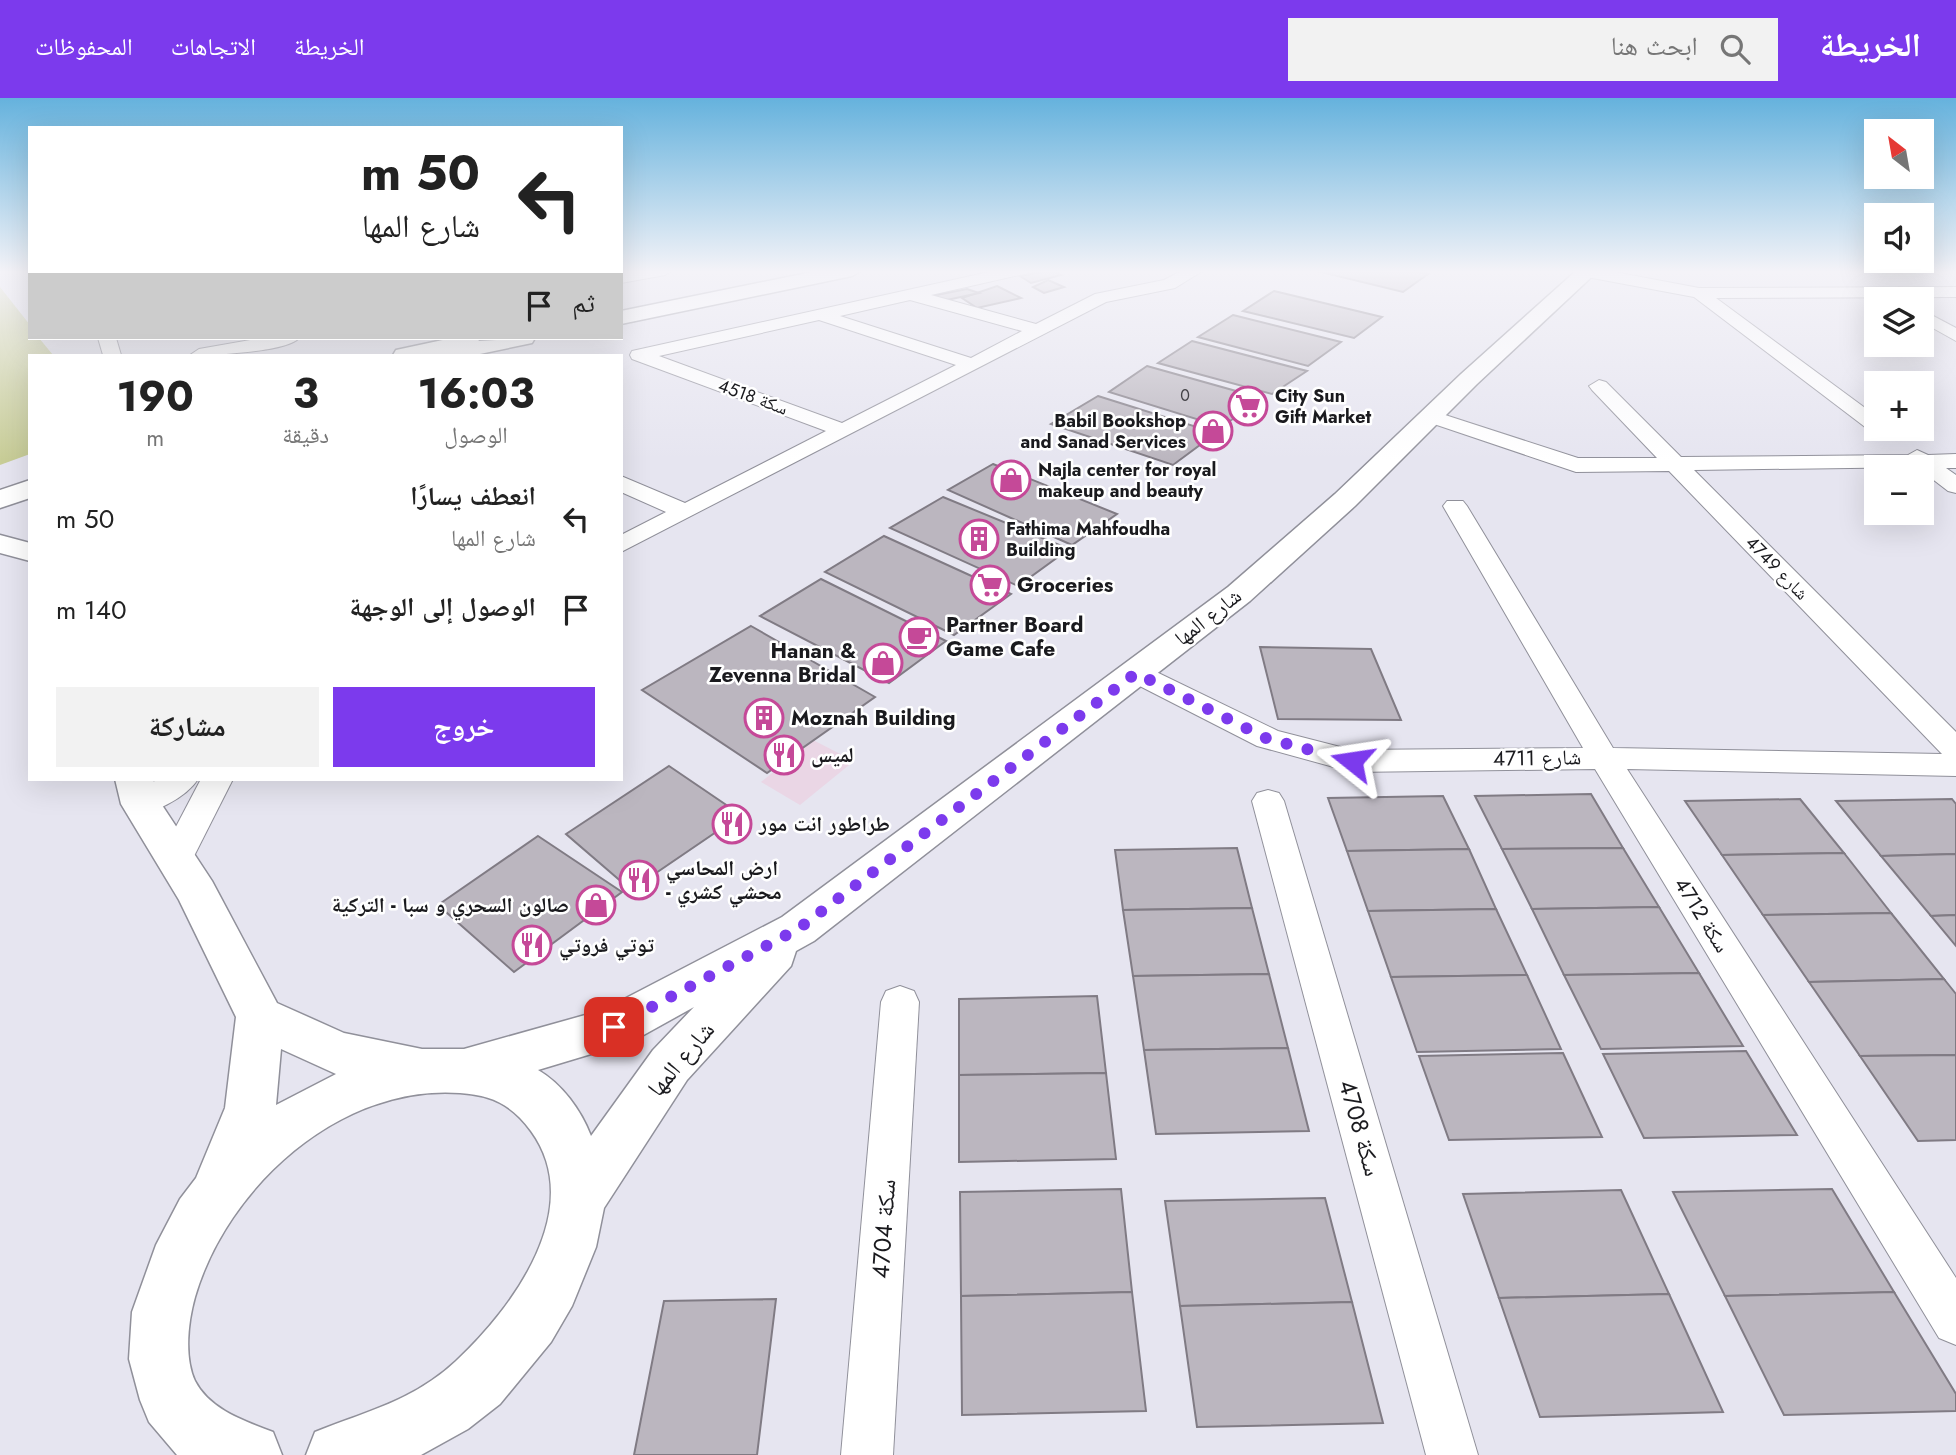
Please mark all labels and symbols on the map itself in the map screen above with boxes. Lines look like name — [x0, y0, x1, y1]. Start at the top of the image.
north arrow — [1864, 119, 1934, 189]
street label: سكة 4518 — [715, 372, 791, 422]
place label: City Sun Gift Market — [1275, 383, 1372, 430]
house number: 0 — [1180, 384, 1190, 407]
supermarket icon: City Sun Gift Market — [1227, 385, 1269, 427]
place label: Babil Bookshop and Sanad Services — [1021, 408, 1186, 455]
shop icon: Babil Bookshop and Sanad Services — [1192, 410, 1234, 452]
place label: Najla center for royal makeup and beauty — [1038, 457, 1216, 504]
shop icon: Najla center for royal makeup and beauty — [990, 459, 1032, 501]
place label: Fathima Mahfoudha Building — [1006, 516, 1170, 563]
building icon: Fathima Mahfoudha Building — [958, 518, 1000, 560]
street label: 4749 شارع — [1740, 530, 1814, 606]
supermarket icon: Groceries — [969, 564, 1011, 606]
place label: Groceries — [1017, 570, 1114, 600]
street label: شارع المها — [1168, 581, 1248, 653]
place label: Partner Board Game Cafe — [946, 610, 1083, 664]
cafe icon: Partner Board Game Cafe — [898, 616, 940, 658]
place label: Hanan & Zevenna Bridal — [709, 636, 856, 690]
shop icon: Hanan & Zevenna Bridal — [862, 642, 904, 684]
building icon: Moznah Building — [743, 697, 785, 739]
place label: Moznah Building — [791, 703, 956, 733]
position arrow — [1315, 724, 1389, 798]
restaurant icon: لميس — [763, 734, 805, 776]
place label: لميس — [811, 740, 854, 770]
street label: 4711 شارع — [1493, 742, 1581, 774]
restaurant icon: طراطور انت مور — [711, 803, 753, 845]
place label: طراطور انت مور — [758, 809, 890, 839]
place label: ارض المحاسي - محشي كشري — [666, 853, 782, 908]
restaurant icon: ارض المحاسي - محشي كشري — [618, 859, 660, 901]
street label: سكة 4712 — [1667, 871, 1737, 959]
shop icon: صالون السحري و سبا - التركية — [575, 884, 617, 926]
place label: صالون السحري و سبا - التركية — [332, 890, 569, 921]
restaurant icon: توتي فروتي — [511, 924, 553, 966]
place label: توتي فروتي — [559, 930, 654, 961]
pin — [584, 997, 644, 1057]
street label: شارع المها — [639, 1013, 723, 1104]
street label: سكة 4708 — [1330, 1075, 1391, 1180]
street label: سكة 4704 — [863, 1178, 904, 1280]

